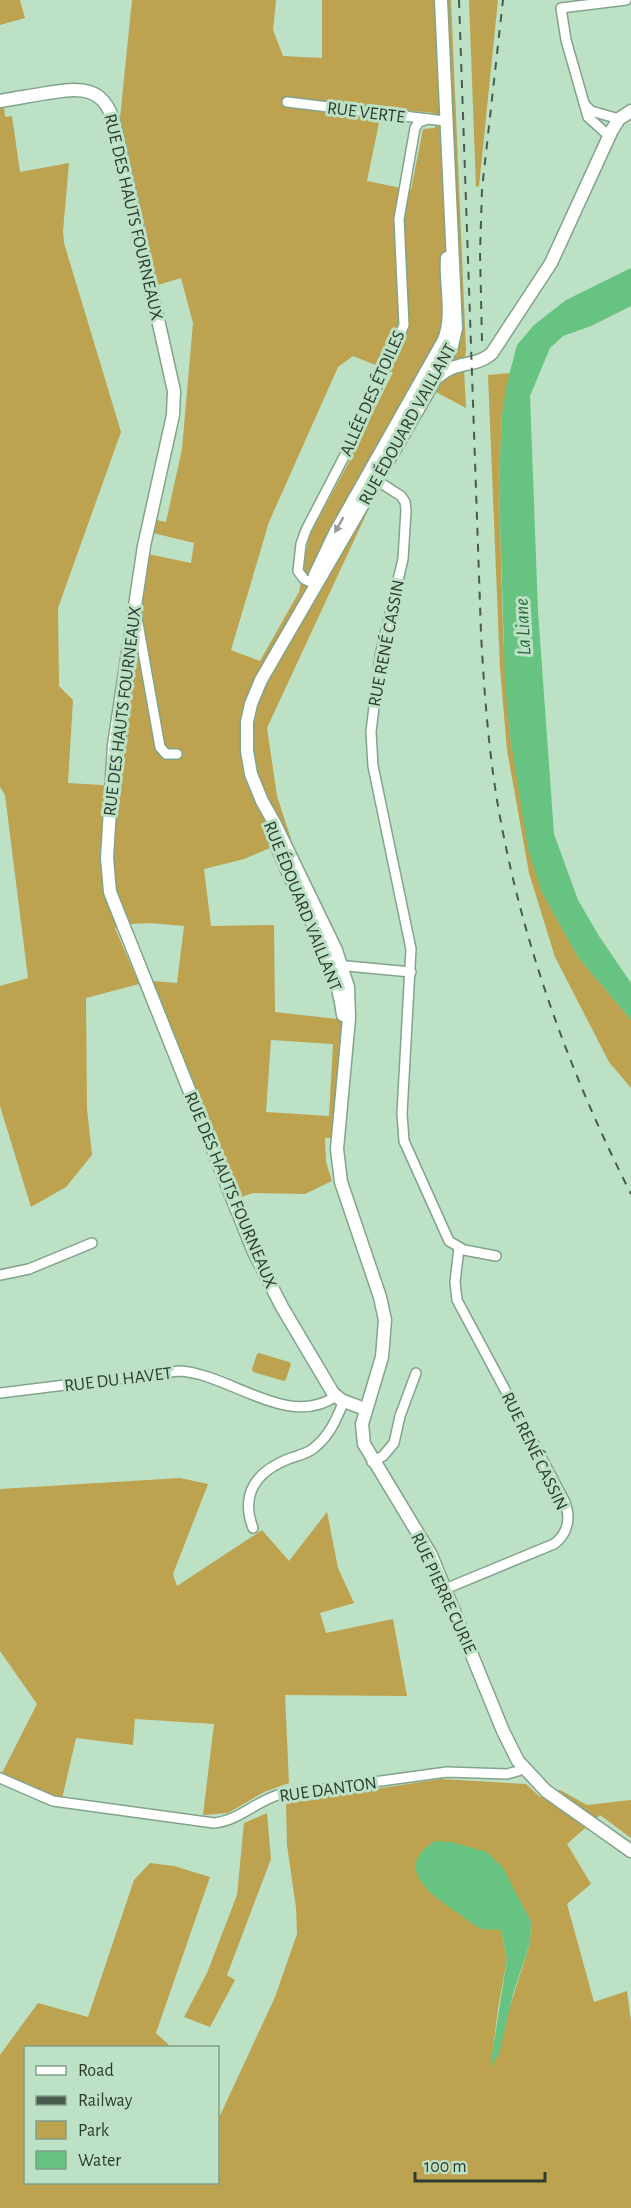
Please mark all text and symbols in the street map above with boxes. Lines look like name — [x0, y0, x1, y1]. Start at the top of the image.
street label: RUE VERTE — [326, 99, 406, 127]
street label: RUE DES HAUTS FOURNEAUX — [100, 112, 166, 323]
street label: ALLÉE DES ÉTOILES — [334, 327, 409, 459]
street label: RUE ÉDOUARD VAILLANT — [353, 339, 460, 508]
one-way arrow — [334, 517, 344, 534]
street label: RUE RENÉ CASSIN — [363, 578, 408, 708]
water label: La Liane — [511, 597, 534, 656]
street label: RUE DES HAUTS FOURNEAUX — [101, 605, 145, 817]
street label: RUE ÉDOUARD VAILLANT — [260, 818, 347, 994]
street label: RUE DES HAUTS FOURNEAUX — [180, 1090, 280, 1292]
street label: RUE DU HAVET — [63, 1364, 173, 1396]
street label: RUE RENÉ CASSIN — [498, 1388, 573, 1513]
street label: RUE PIERRE CURIE — [407, 1530, 479, 1657]
street label: RUE DANTON — [278, 1774, 378, 1806]
legend — [24, 2046, 219, 2184]
text: Road — [78, 2062, 114, 2080]
text: Railway — [78, 2092, 133, 2110]
text: Park — [78, 2122, 110, 2140]
scale bar — [415, 2145, 546, 2183]
text: Water — [78, 2152, 121, 2170]
text: 100 m — [424, 2158, 467, 2176]

